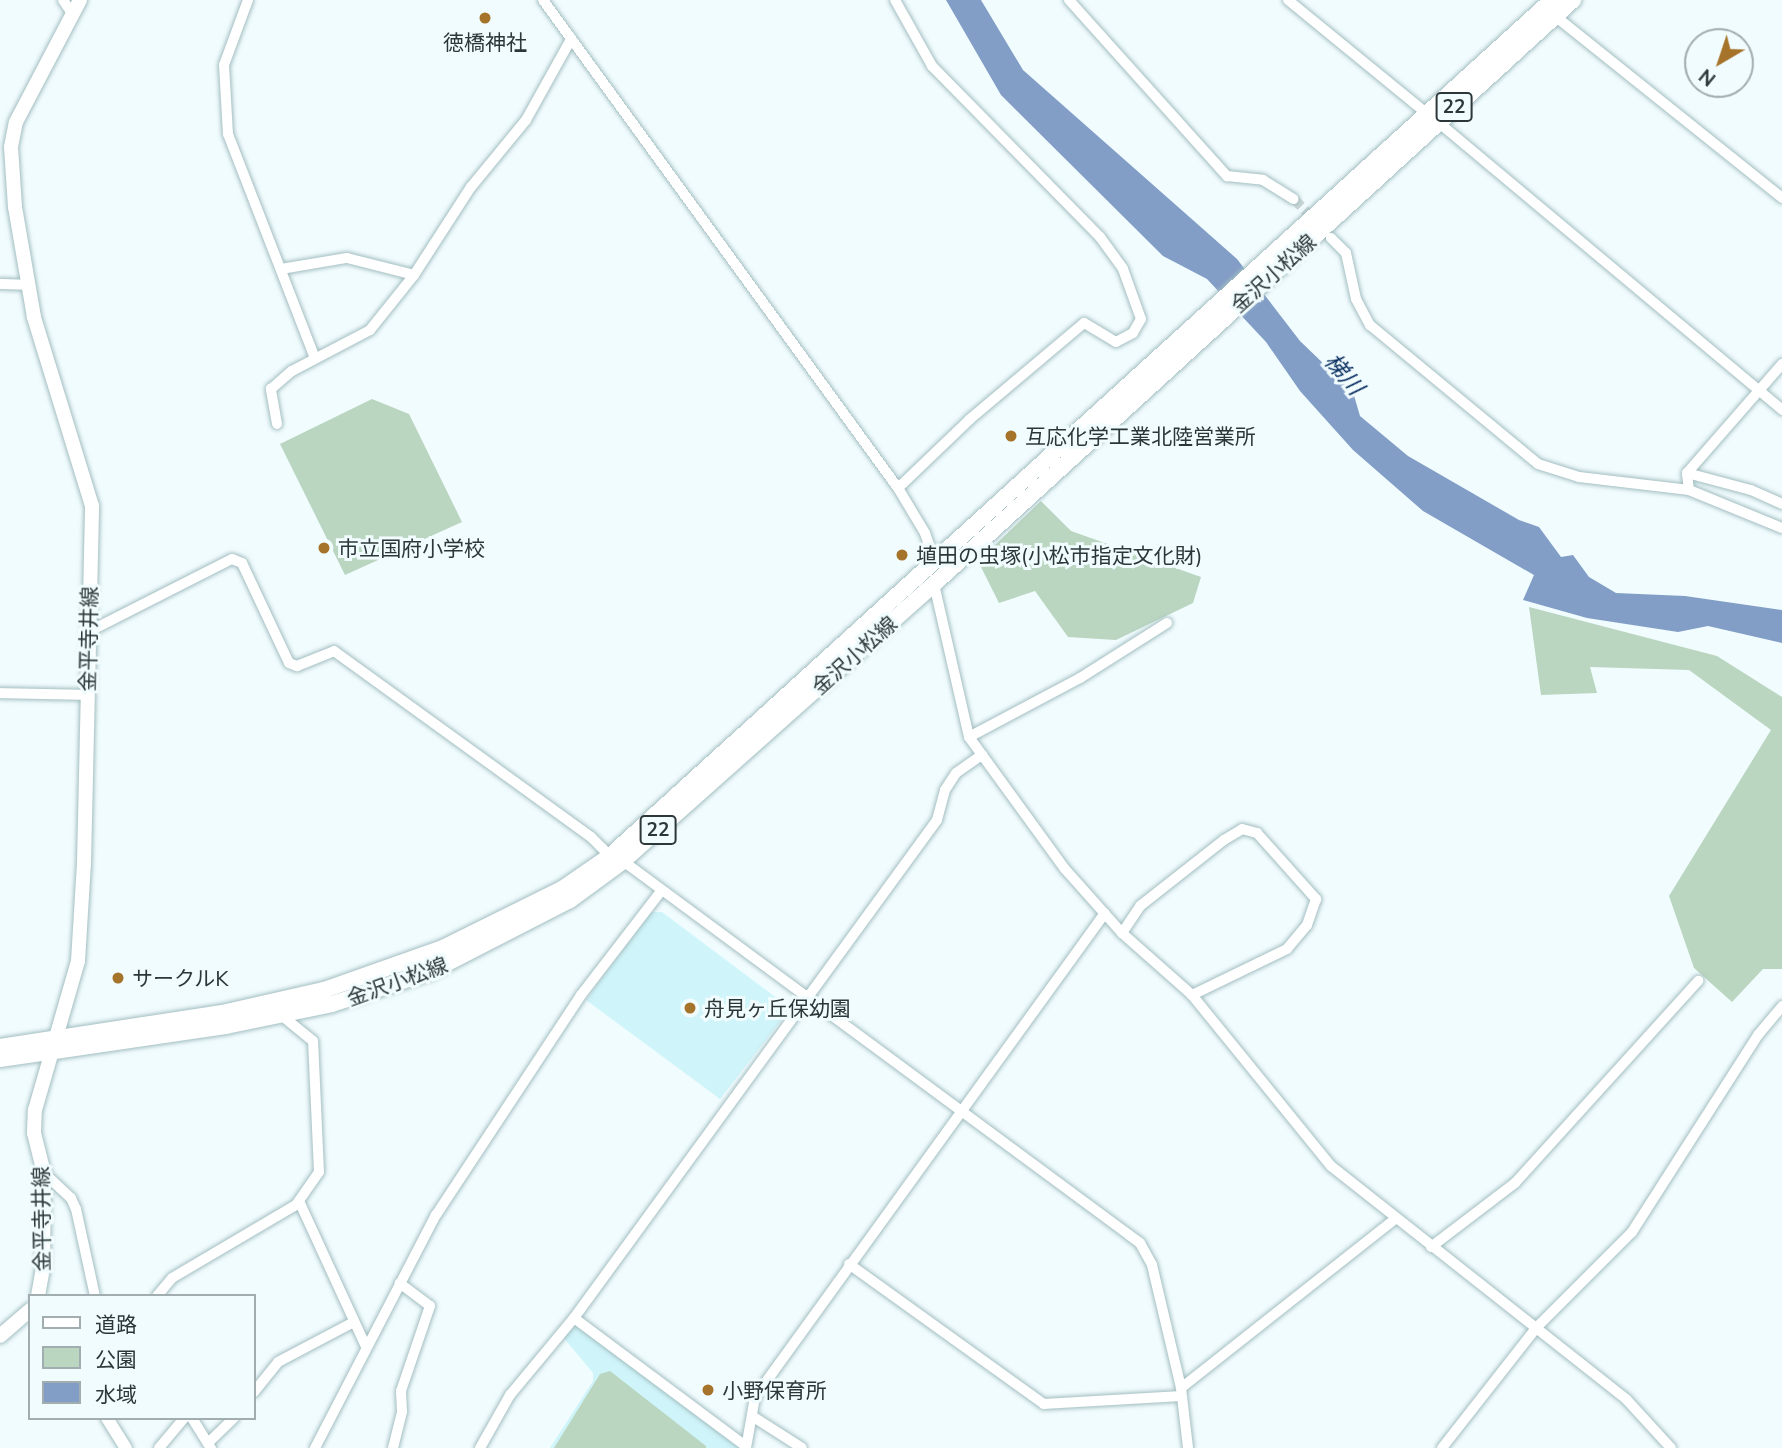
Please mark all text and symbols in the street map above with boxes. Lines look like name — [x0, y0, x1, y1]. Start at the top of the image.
marker: 徳橋神社 — [477, 10, 493, 26]
north arrow — [1684, 28, 1754, 98]
place label: 徳橋神社 — [443, 29, 527, 55]
text: N — [1694, 64, 1720, 92]
road number: 22 — [1435, 92, 1473, 122]
street label: 金沢小松線 — [1226, 229, 1320, 317]
water label: 梯川 — [1319, 348, 1369, 400]
place label: 互応化学工業北陸営業所 — [1025, 423, 1256, 449]
marker: 互応化学工業北陸営業所 — [1003, 428, 1019, 444]
place label: 市立国府小学校 — [338, 535, 485, 561]
marker: 市立国府小学校 — [316, 540, 332, 556]
place label: 埴田の虫塚(小松市指定文化財) — [916, 542, 1202, 568]
marker: 埴田の虫塚(小松市指定文化財) — [894, 547, 910, 563]
street label: 金平寺井線 — [74, 586, 102, 692]
street label: 金沢小松線 — [807, 611, 901, 699]
road number: 22 — [639, 814, 677, 846]
street label: 金沢小松線 — [343, 951, 451, 1011]
place label: サークルK — [132, 965, 229, 991]
marker: サークルK — [110, 970, 126, 986]
place label: 舟見ヶ丘保幼園 — [704, 995, 851, 1021]
marker: 舟見ヶ丘保幼園 — [682, 1000, 698, 1016]
street label: 金平寺井線 — [27, 1166, 55, 1272]
legend — [28, 1294, 256, 1420]
text: 道路 — [95, 1311, 137, 1337]
text: 公園 — [95, 1346, 137, 1372]
place label: 小野保育所 — [722, 1377, 827, 1403]
text: 水域 — [95, 1381, 137, 1407]
marker: 小野保育所 — [700, 1382, 716, 1398]

